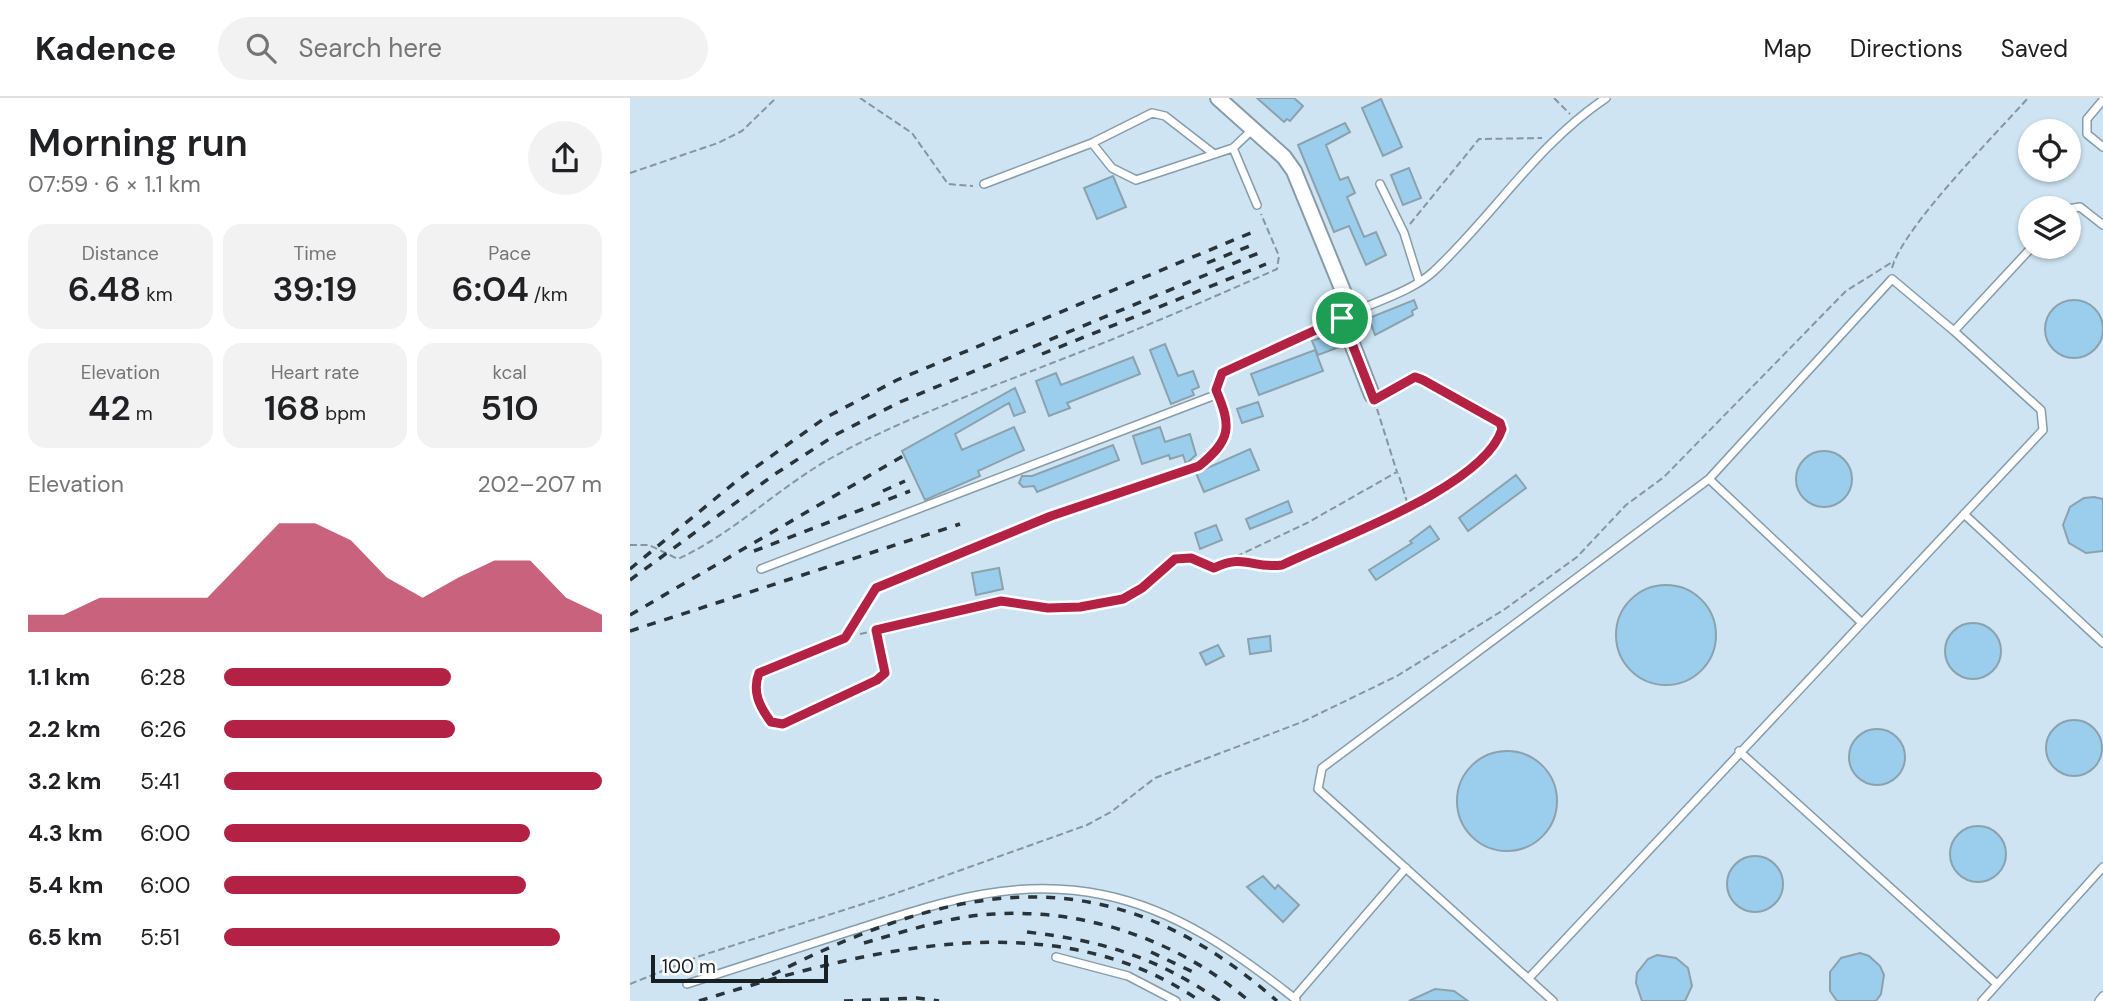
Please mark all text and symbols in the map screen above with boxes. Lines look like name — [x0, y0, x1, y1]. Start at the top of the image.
search box — [218, 17, 708, 80]
text: Kadence — [35, 27, 176, 70]
icon: search — [242, 29, 280, 67]
text: Search here — [298, 31, 442, 65]
text: Map — [1764, 33, 1812, 64]
text: Directions — [1850, 33, 1963, 64]
text: Saved — [2001, 33, 2068, 64]
text: Morning run — [28, 118, 248, 168]
map controls — [2018, 119, 2081, 259]
button: locate — [2018, 119, 2081, 182]
button: share — [528, 121, 602, 195]
text: 07:59 · 6 × 1.1 km — [28, 169, 201, 199]
button: layers — [2018, 196, 2081, 259]
text: Distance — [82, 241, 159, 266]
text: Time — [294, 241, 336, 266]
text: Pace — [488, 241, 531, 266]
text: 6.48 — [68, 266, 141, 312]
text: 39:19 — [273, 266, 357, 312]
text: 6:04 — [452, 266, 529, 312]
text: km — [141, 282, 173, 307]
text: /km — [529, 282, 568, 307]
pin — [1312, 288, 1372, 348]
icon: arrive — [1323, 299, 1361, 337]
text: Elevation — [81, 360, 160, 385]
text: Heart rate — [271, 360, 359, 385]
text: kcal — [492, 360, 527, 385]
text: 42 — [88, 385, 131, 431]
text: 168 — [264, 385, 320, 431]
text: 510 — [481, 385, 539, 431]
text: m — [131, 401, 153, 426]
text: bpm — [320, 401, 366, 426]
text: Elevation — [28, 469, 124, 499]
text: 202–207 m — [478, 469, 602, 499]
text: 1.1 km — [28, 662, 90, 692]
text: 6:28 — [140, 662, 186, 692]
text: 2.2 km — [28, 714, 101, 744]
text: 6:26 — [140, 714, 187, 744]
text: 3.2 km — [28, 766, 101, 796]
text: 5:41 — [140, 766, 180, 796]
text: 4.3 km — [28, 818, 103, 848]
text: 6:00 — [140, 818, 191, 848]
text: 5.4 km — [28, 870, 103, 900]
text: 6:00 — [140, 870, 191, 900]
text: 6.5 km — [28, 922, 102, 952]
text: 5:51 — [140, 922, 180, 952]
scale bar — [651, 952, 828, 984]
text: 100 m — [662, 954, 716, 979]

